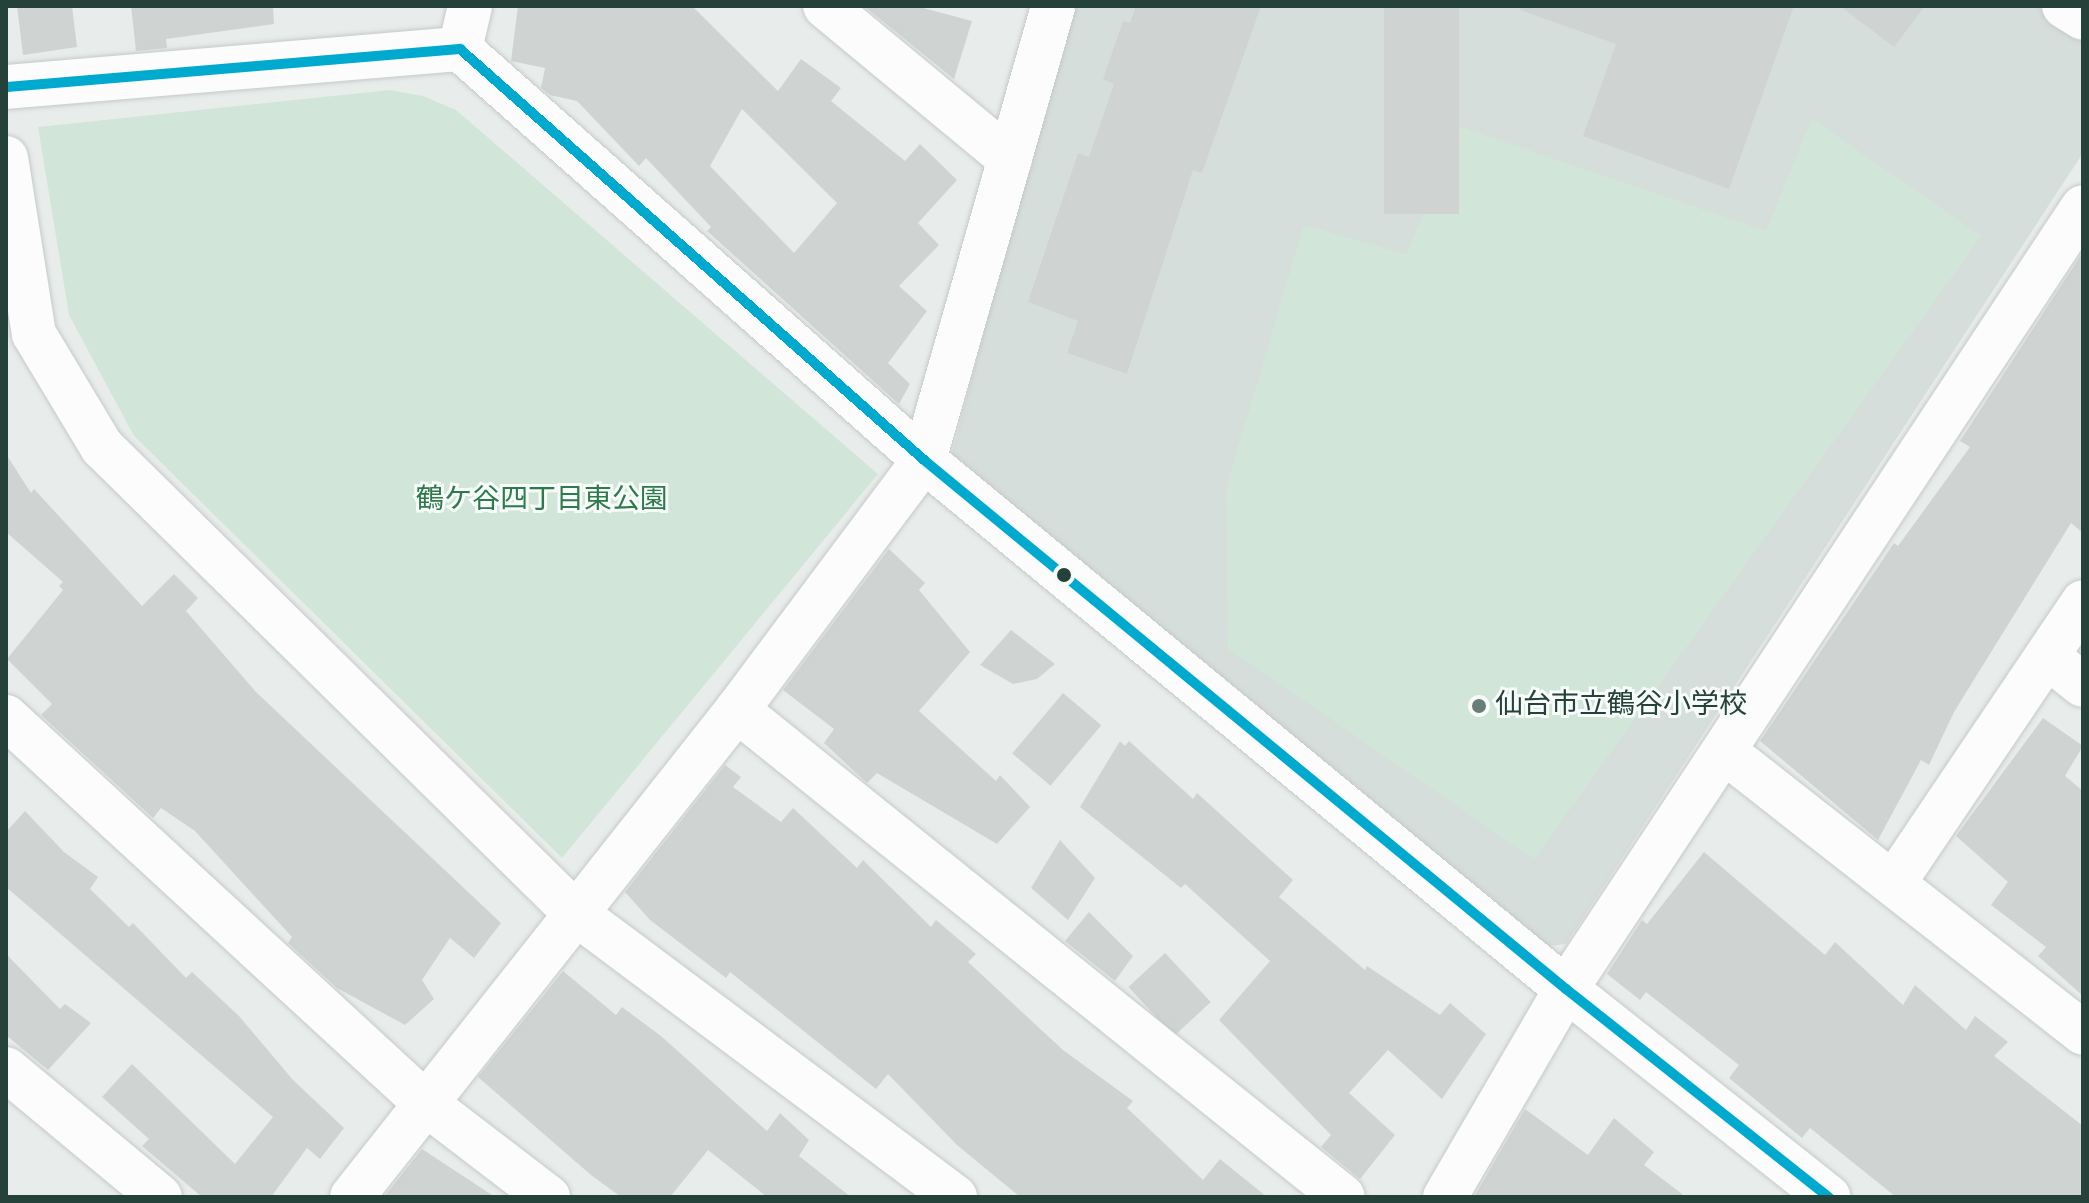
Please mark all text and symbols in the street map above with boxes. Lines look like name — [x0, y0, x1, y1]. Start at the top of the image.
park label: 鶴ケ谷四丁目東公園 — [416, 484, 668, 518]
unlabelled marker — [1056, 567, 1072, 583]
place label: 仙台市立鶴谷小学校 — [1495, 689, 1747, 723]
marker: 仙台市立鶴谷小学校 — [1470, 697, 1488, 715]

